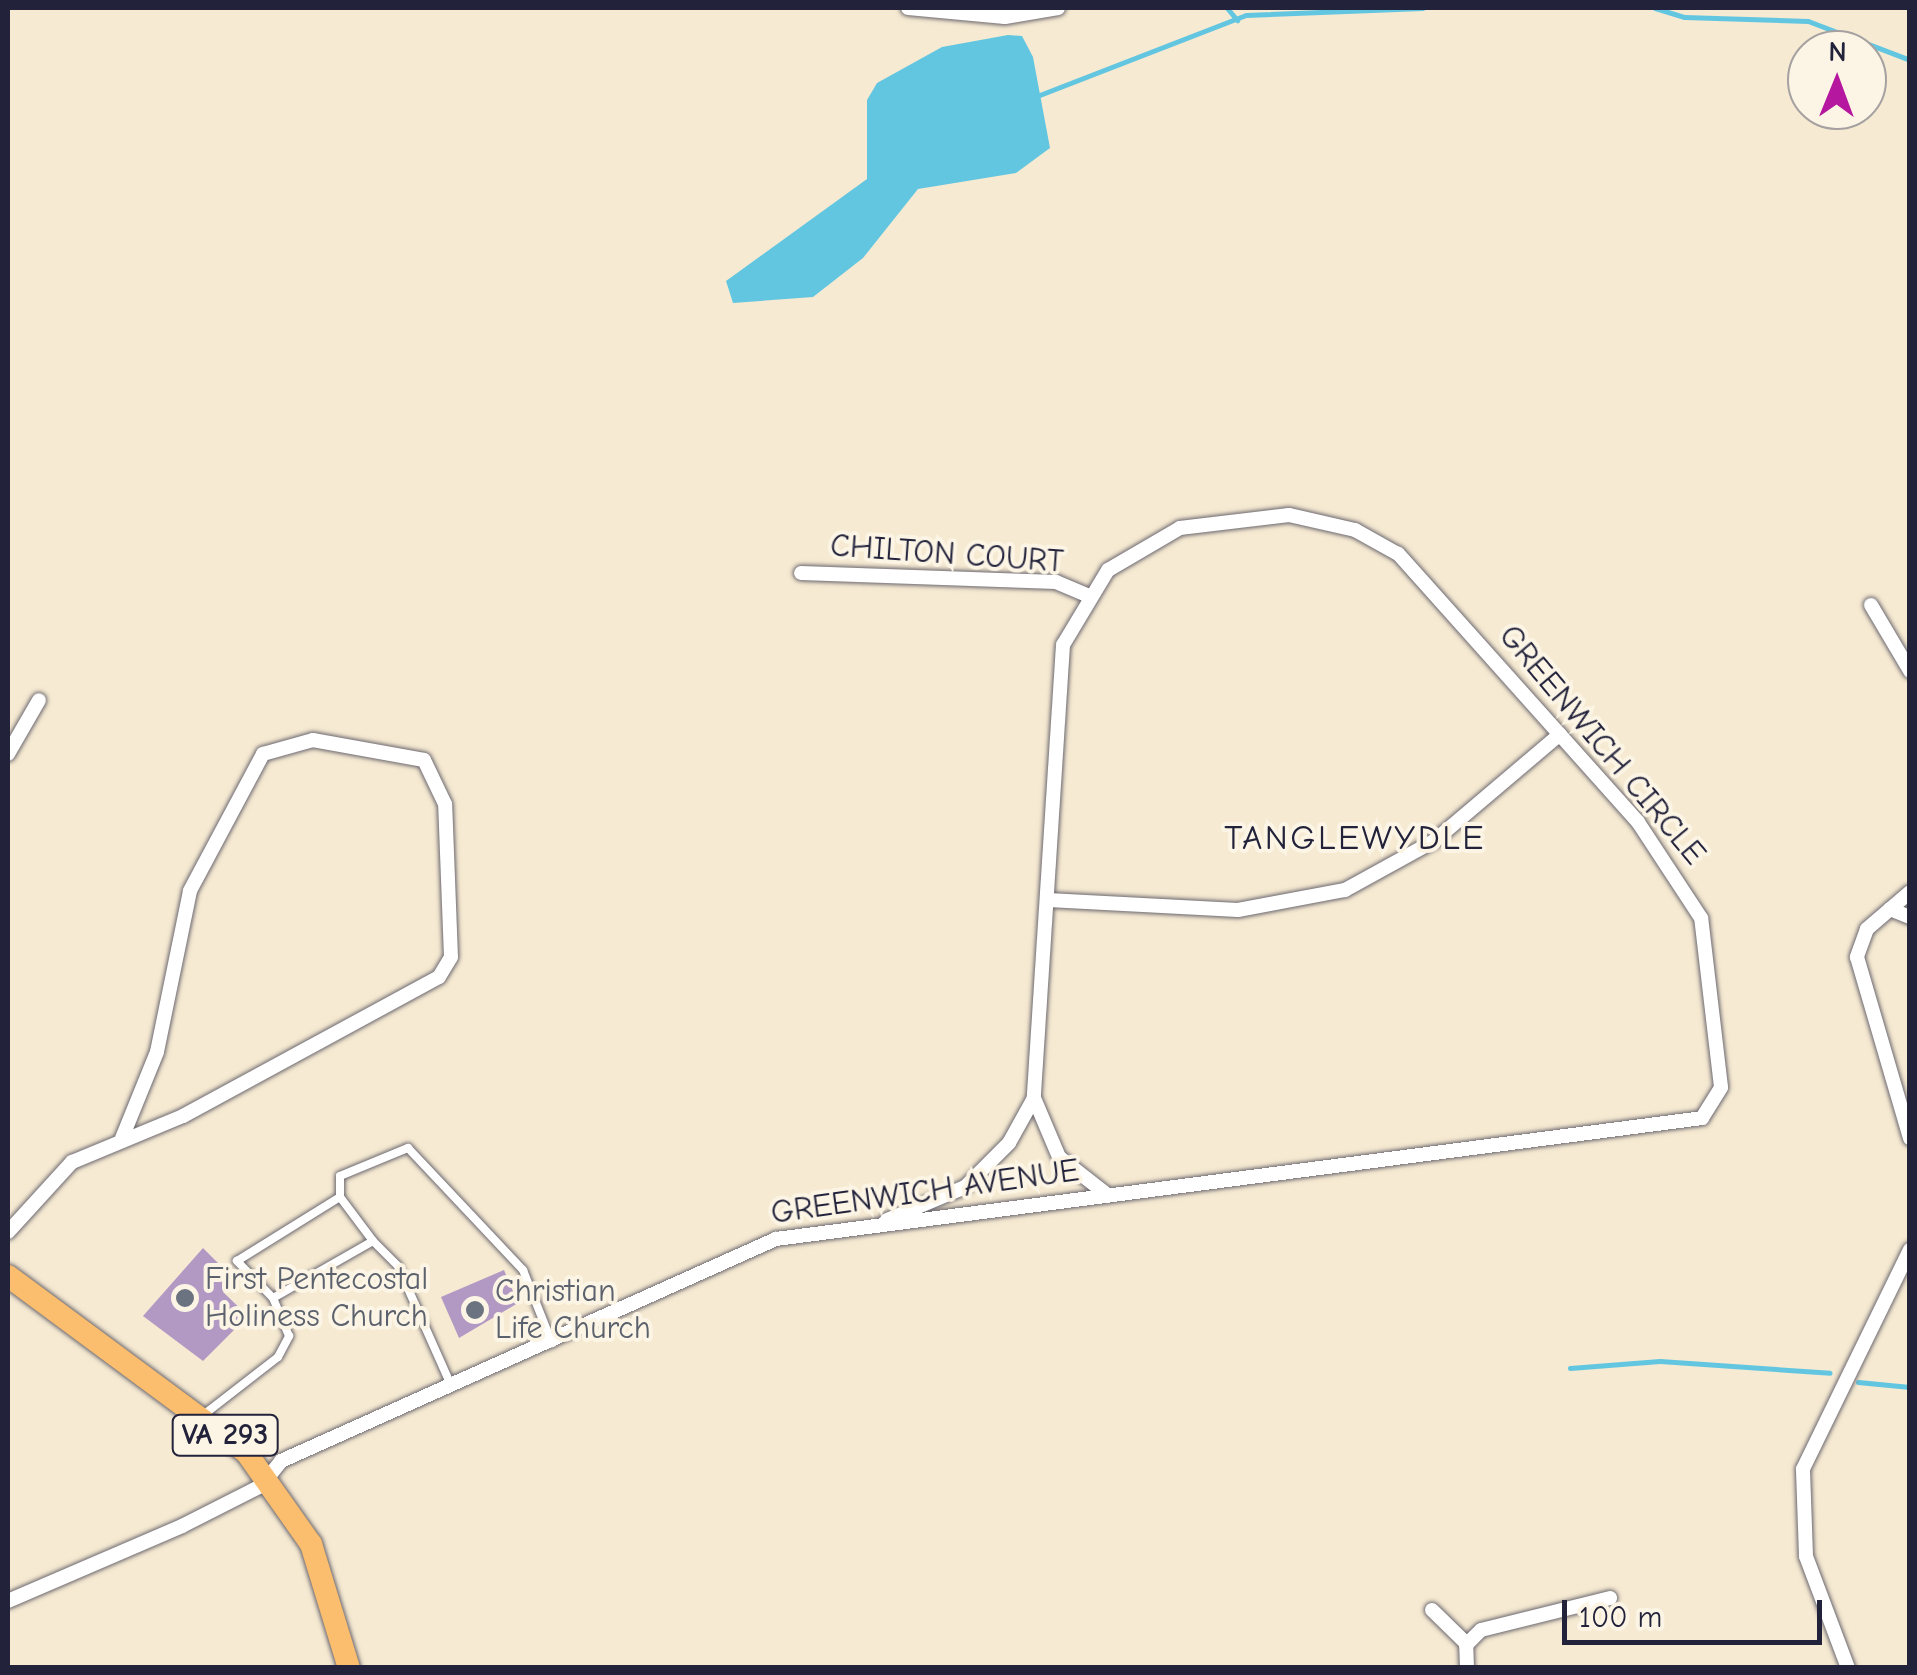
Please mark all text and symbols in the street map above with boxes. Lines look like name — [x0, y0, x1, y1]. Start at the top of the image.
north arrow — [1787, 30, 1887, 130]
text: N — [1828, 36, 1847, 68]
street label: CHILTON COURT — [829, 527, 1065, 581]
street label: GREENWICH CIRCLE — [1491, 617, 1713, 873]
district label: TANGLEWYDLE — [1224, 817, 1486, 859]
street label: GREENWICH AVENUE — [769, 1151, 1081, 1233]
place label: First Pentecostal Holiness Church — [205, 1261, 428, 1336]
place label: Christian Life Church — [495, 1273, 651, 1348]
marker: First Pentecostal Holiness Church — [174, 1287, 196, 1309]
marker: Christian Life Church — [464, 1299, 486, 1321]
road number: VA 293 — [170, 1410, 280, 1460]
scale bar — [1567, 1580, 1827, 1642]
text: 100 m — [1579, 1600, 1662, 1635]

